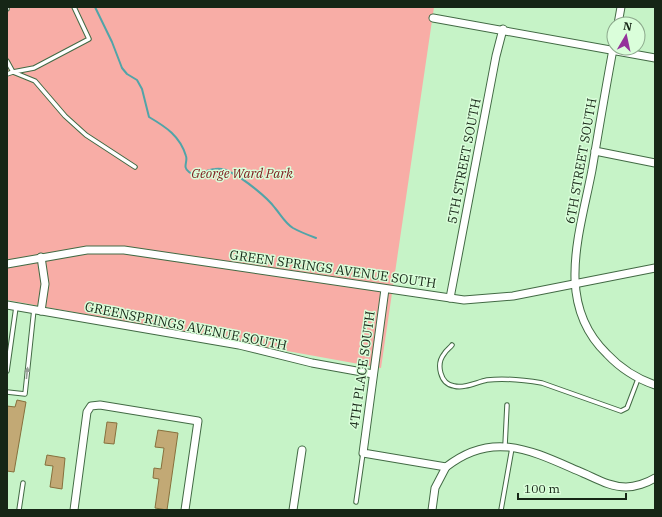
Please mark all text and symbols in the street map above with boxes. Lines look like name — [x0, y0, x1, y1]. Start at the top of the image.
north arrow — [606, 16, 646, 56]
text: N — [622, 19, 633, 34]
street label: 5TH STREET SOUTH — [443, 97, 485, 225]
street label: 6TH STREET SOUTH — [562, 97, 600, 225]
park label: George Ward Park — [191, 165, 293, 182]
street label: GREEN SPRINGS AVENUE SOUTH — [229, 246, 437, 292]
street label: GREENSPRINGS AVENUE SOUTH — [84, 298, 288, 354]
street label: 4TH PLACE SOUTH — [345, 310, 379, 430]
one-way arrow — [24, 367, 30, 379]
scale bar — [518, 475, 626, 501]
text: 100 m — [524, 481, 560, 496]

